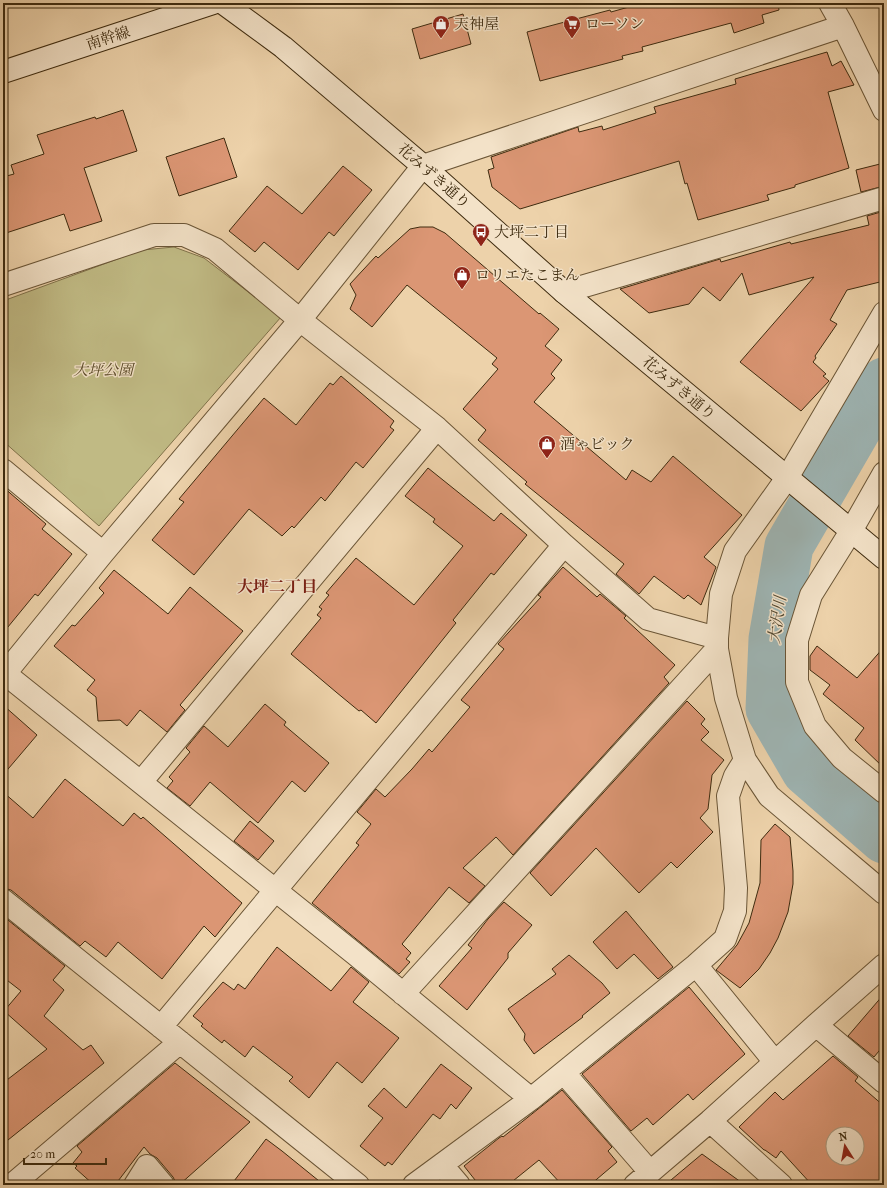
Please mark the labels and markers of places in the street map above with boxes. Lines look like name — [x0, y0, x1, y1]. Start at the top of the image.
shop icon: 天神屋 — [431, 14, 451, 39]
supermarket icon: ローソン — [562, 14, 582, 39]
place label: 天神屋 — [454, 15, 499, 33]
place label: ローソン — [585, 15, 644, 33]
bus stop icon: 大坪二丁目 — [471, 222, 491, 247]
place label: 大坪二丁目 — [494, 223, 569, 241]
shop icon: ロリエたこまん — [452, 265, 472, 290]
place label: ロリエたこまん — [475, 266, 580, 284]
shop icon: 酒ゃビック — [537, 434, 557, 459]
place label: 酒ゃビック — [560, 435, 634, 453]

